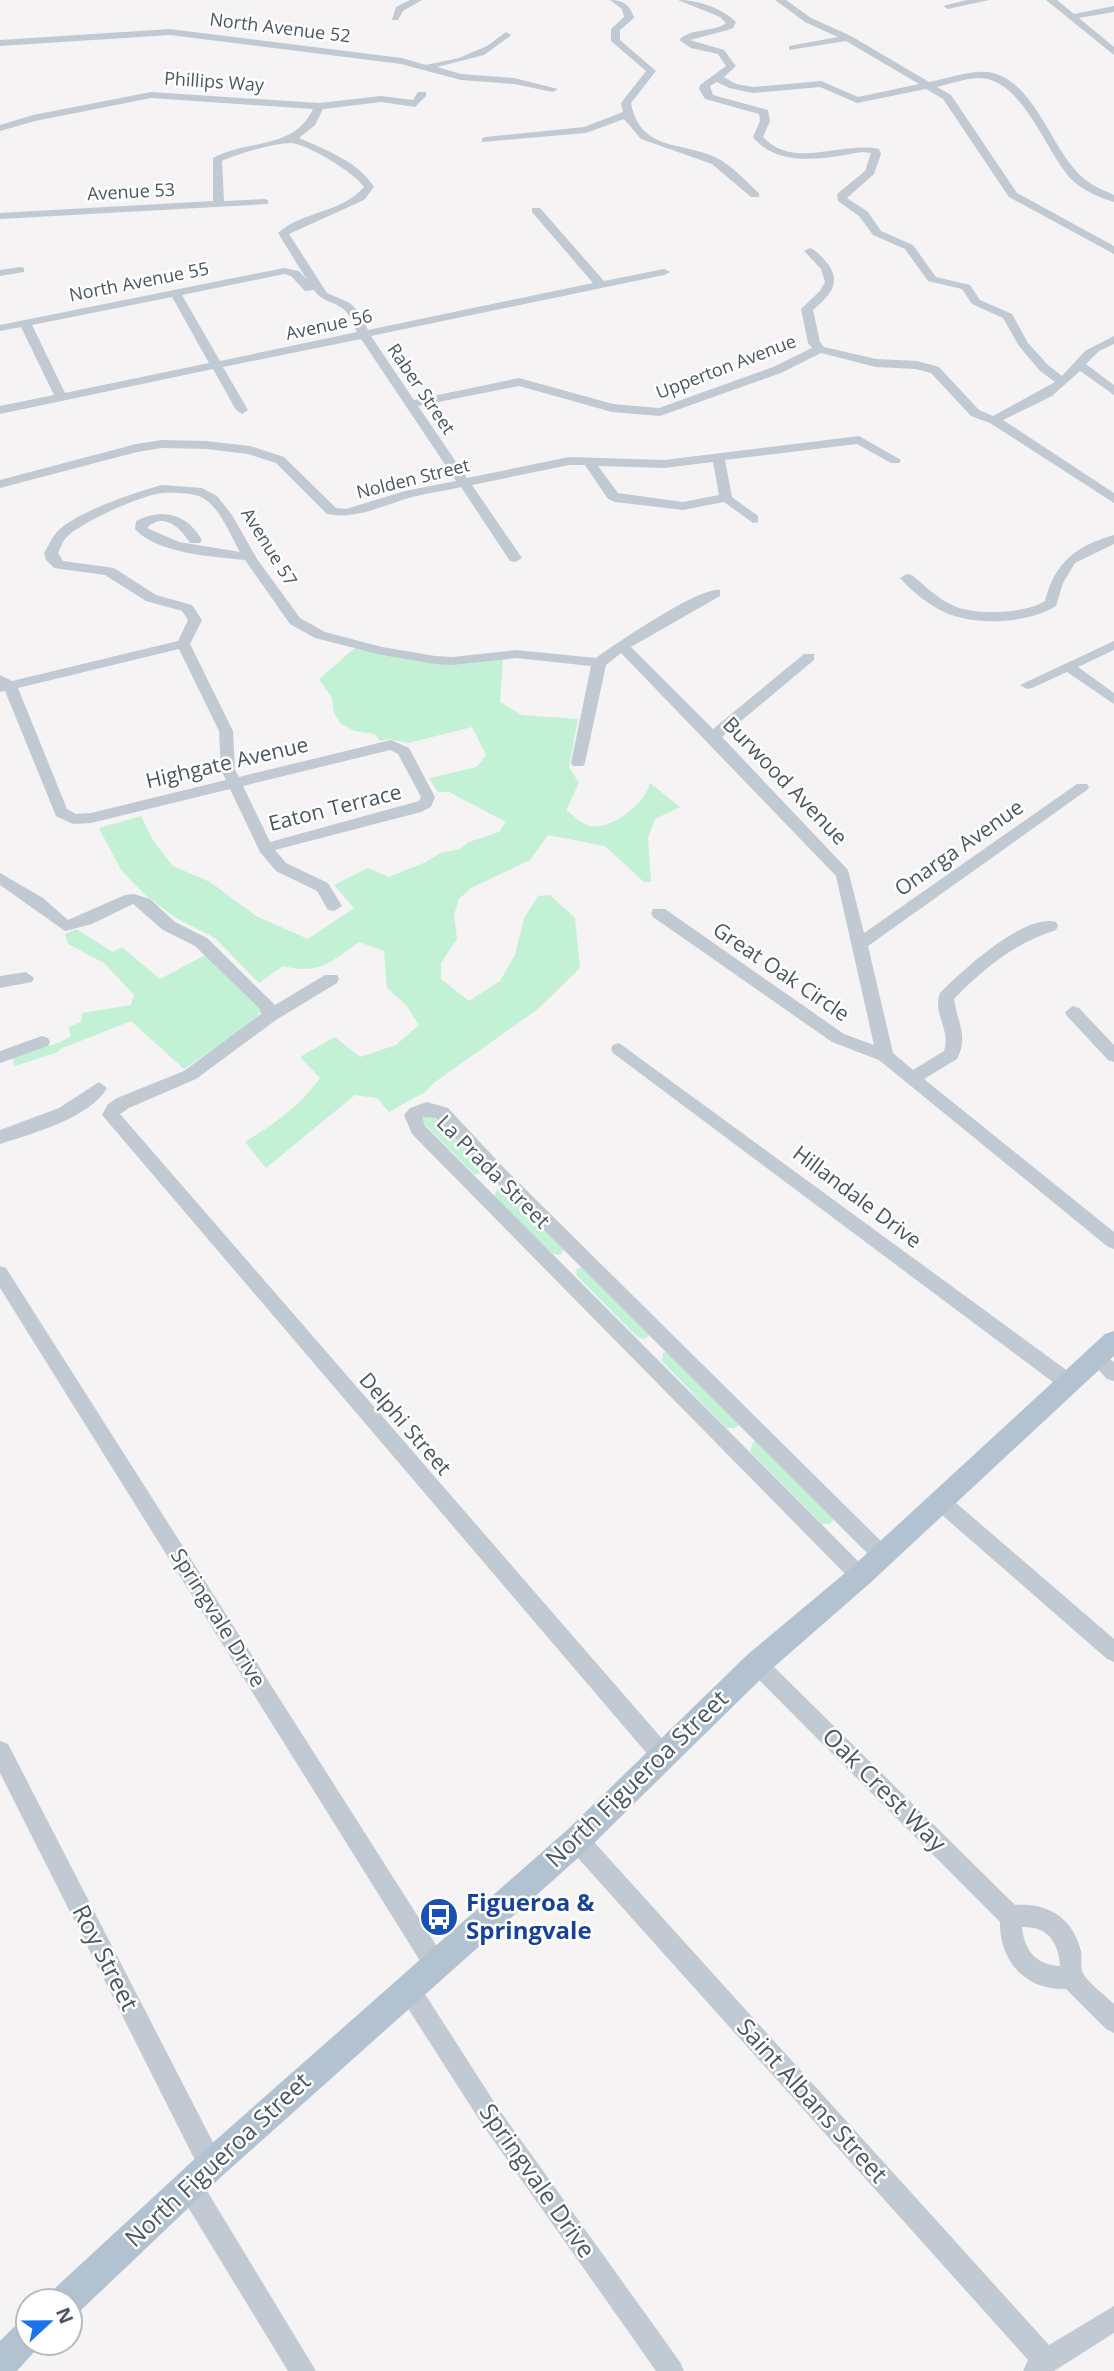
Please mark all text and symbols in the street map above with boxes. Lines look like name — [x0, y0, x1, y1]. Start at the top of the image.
street label: North Avenue 52 — [208, 6, 352, 48]
street label: Phillips Way — [163, 66, 266, 97]
street label: Avenue 53 — [86, 177, 175, 205]
street label: North Avenue 55 — [67, 256, 211, 306]
street label: Avenue 56 — [283, 303, 374, 345]
street label: Upperton Avenue — [652, 328, 799, 404]
street label: Raber Street — [383, 338, 461, 438]
street label: Nolden Street — [354, 452, 472, 504]
street label: Avenue 57 — [236, 503, 303, 590]
street label: Burwood Avenue — [717, 710, 854, 850]
street label: Highgate Avenue — [143, 730, 311, 794]
street label: Eaton Terrace — [265, 777, 404, 837]
street label: Onarga Avenue — [889, 792, 1028, 902]
street label: Great Oak Circle — [708, 915, 855, 1027]
street label: La Prada Street — [431, 1108, 557, 1234]
street label: Hillandale Drive — [788, 1139, 928, 1254]
street label: Delphi Street — [353, 1366, 458, 1481]
street label: Springvale Drive — [165, 1543, 273, 1692]
street label: North Figueroa Street — [537, 1682, 735, 1874]
street label: Oak Crest Way — [816, 1720, 955, 1859]
place label: Figueroa & Springvale — [466, 1885, 595, 1946]
bus stop icon: Figueroa & Springvale — [418, 1896, 460, 1938]
street label: Roy Street — [66, 1899, 147, 2016]
street label: Saint Albans Street — [730, 2011, 896, 2189]
street label: North Figueroa Street — [117, 2064, 317, 2254]
street label: Springvale Drive — [473, 2096, 604, 2264]
north arrow — [14, 2287, 84, 2357]
text: N — [50, 2304, 80, 2328]

